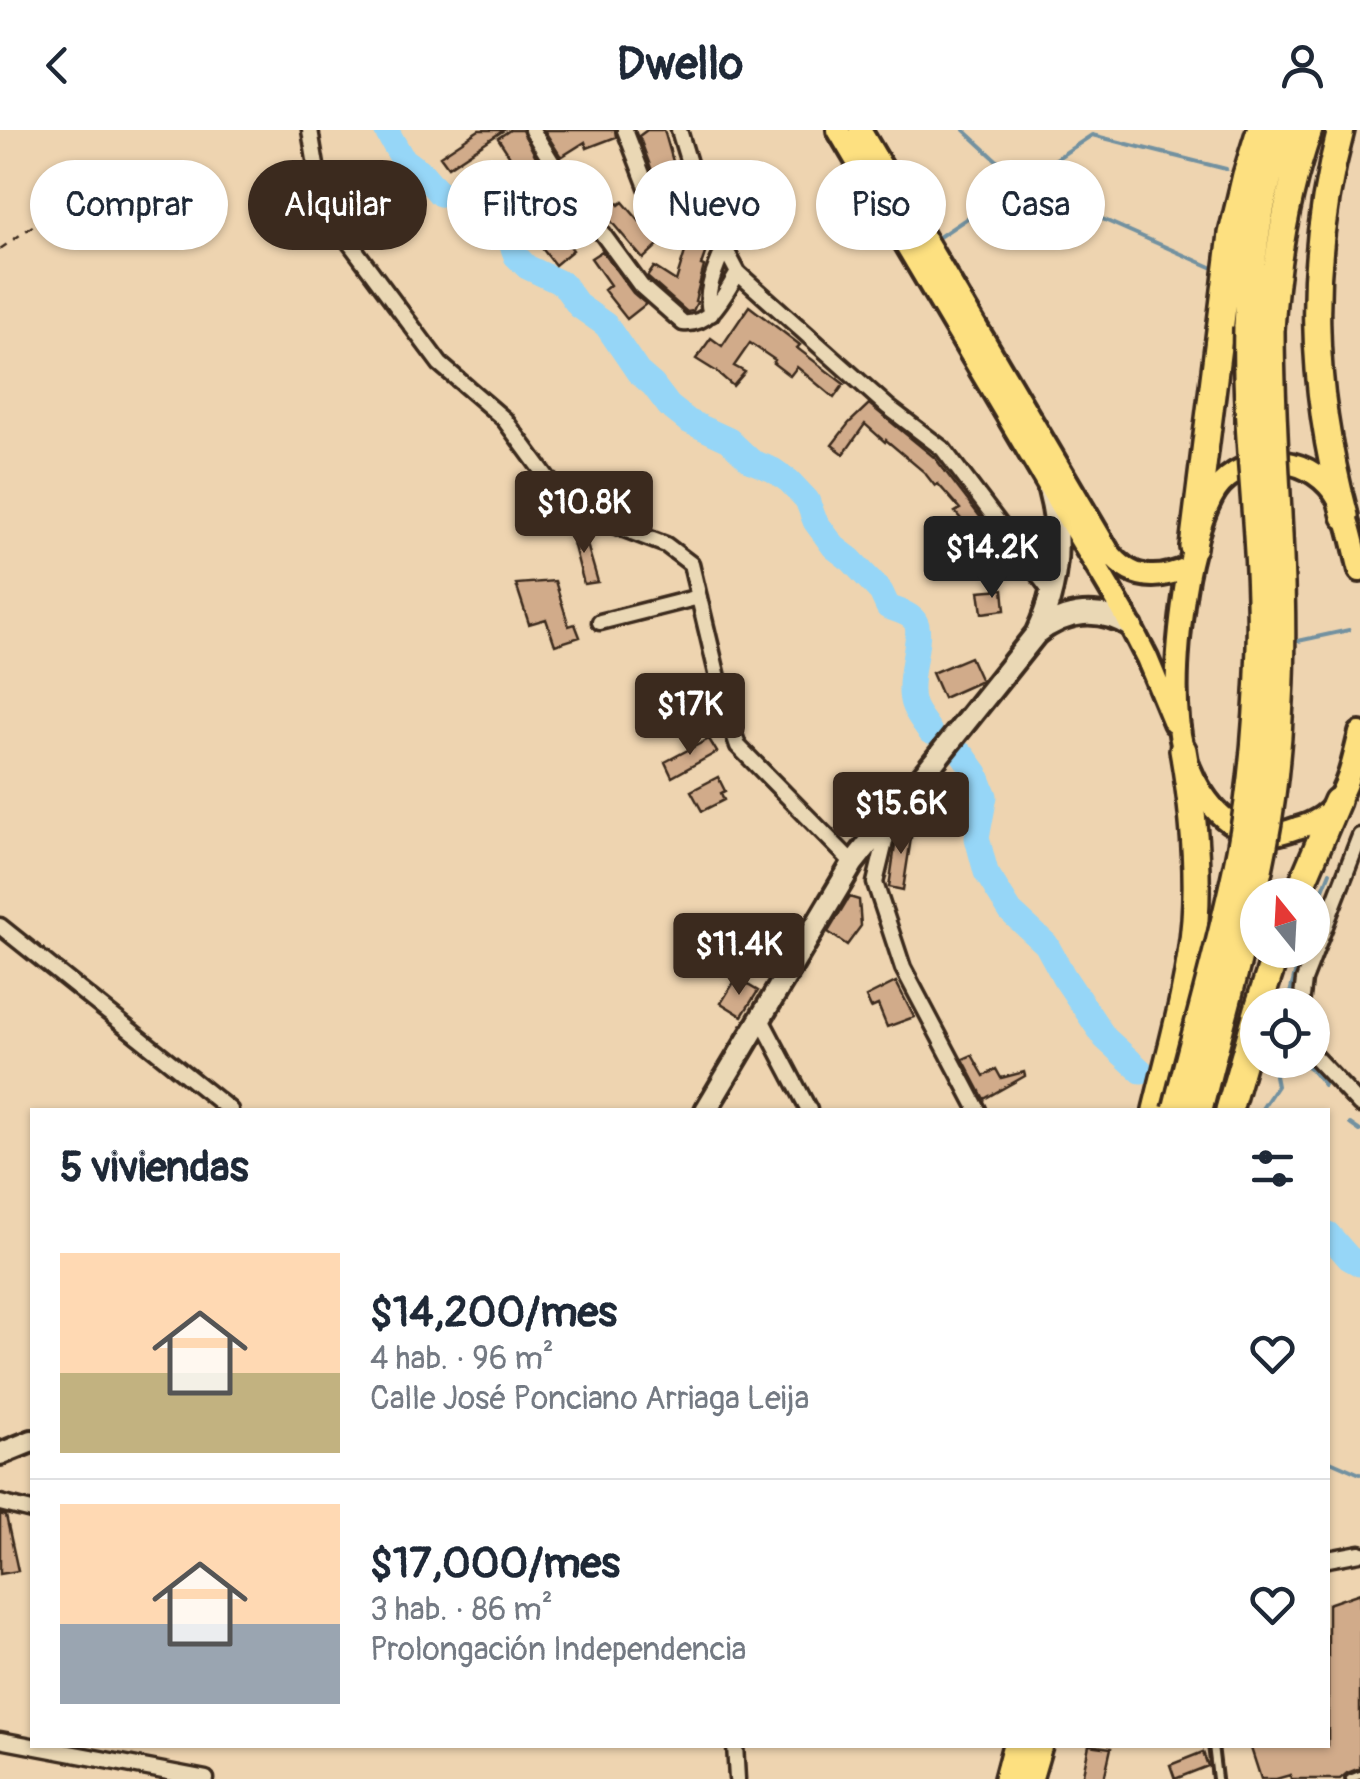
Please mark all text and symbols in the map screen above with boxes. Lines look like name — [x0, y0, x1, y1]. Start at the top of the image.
text: Dwello — [617, 37, 743, 93]
icon: back — [30, 38, 85, 93]
icon: person — [1275, 38, 1330, 93]
chip: Comprar — [30, 160, 228, 250]
chip: Alquilar — [248, 160, 427, 250]
chip: Filtros — [447, 160, 613, 250]
chip: Nuevo — [633, 160, 796, 250]
chip: Piso — [816, 160, 946, 250]
chip: Casa — [966, 160, 1105, 250]
pin: $10.8K — [503, 471, 665, 556]
text: $10.8K — [537, 483, 631, 523]
pin: $14.2K — [911, 516, 1073, 601]
text: $14.2K — [946, 528, 1038, 568]
pin: $17K — [631, 673, 749, 758]
text: $17K — [657, 685, 723, 725]
pin: $15.6K — [820, 772, 982, 857]
text: $15.6K — [855, 784, 947, 824]
north arrow — [1240, 878, 1330, 968]
map controls — [1240, 878, 1330, 1078]
pin: $11.4K — [658, 913, 820, 998]
text: $11.4K — [695, 925, 783, 965]
button: locate — [1240, 988, 1330, 1078]
icon: filters — [1245, 1141, 1300, 1196]
text: 5 viviendas — [60, 1142, 248, 1194]
text: $14,200/mes — [370, 1287, 617, 1339]
icon: home — [140, 1293, 260, 1413]
icon: heart — [1245, 1326, 1300, 1381]
text: 4 hab. · 96 m² — [370, 1339, 554, 1379]
text: Calle José Ponciano Arriaga Leija — [370, 1379, 809, 1419]
text: $17,000/mes — [370, 1538, 620, 1590]
icon: home — [140, 1544, 260, 1664]
icon: heart — [1245, 1577, 1300, 1632]
text: 3 hab. · 86 m² — [370, 1590, 553, 1630]
text: Prolongación Independencia — [370, 1630, 746, 1670]

